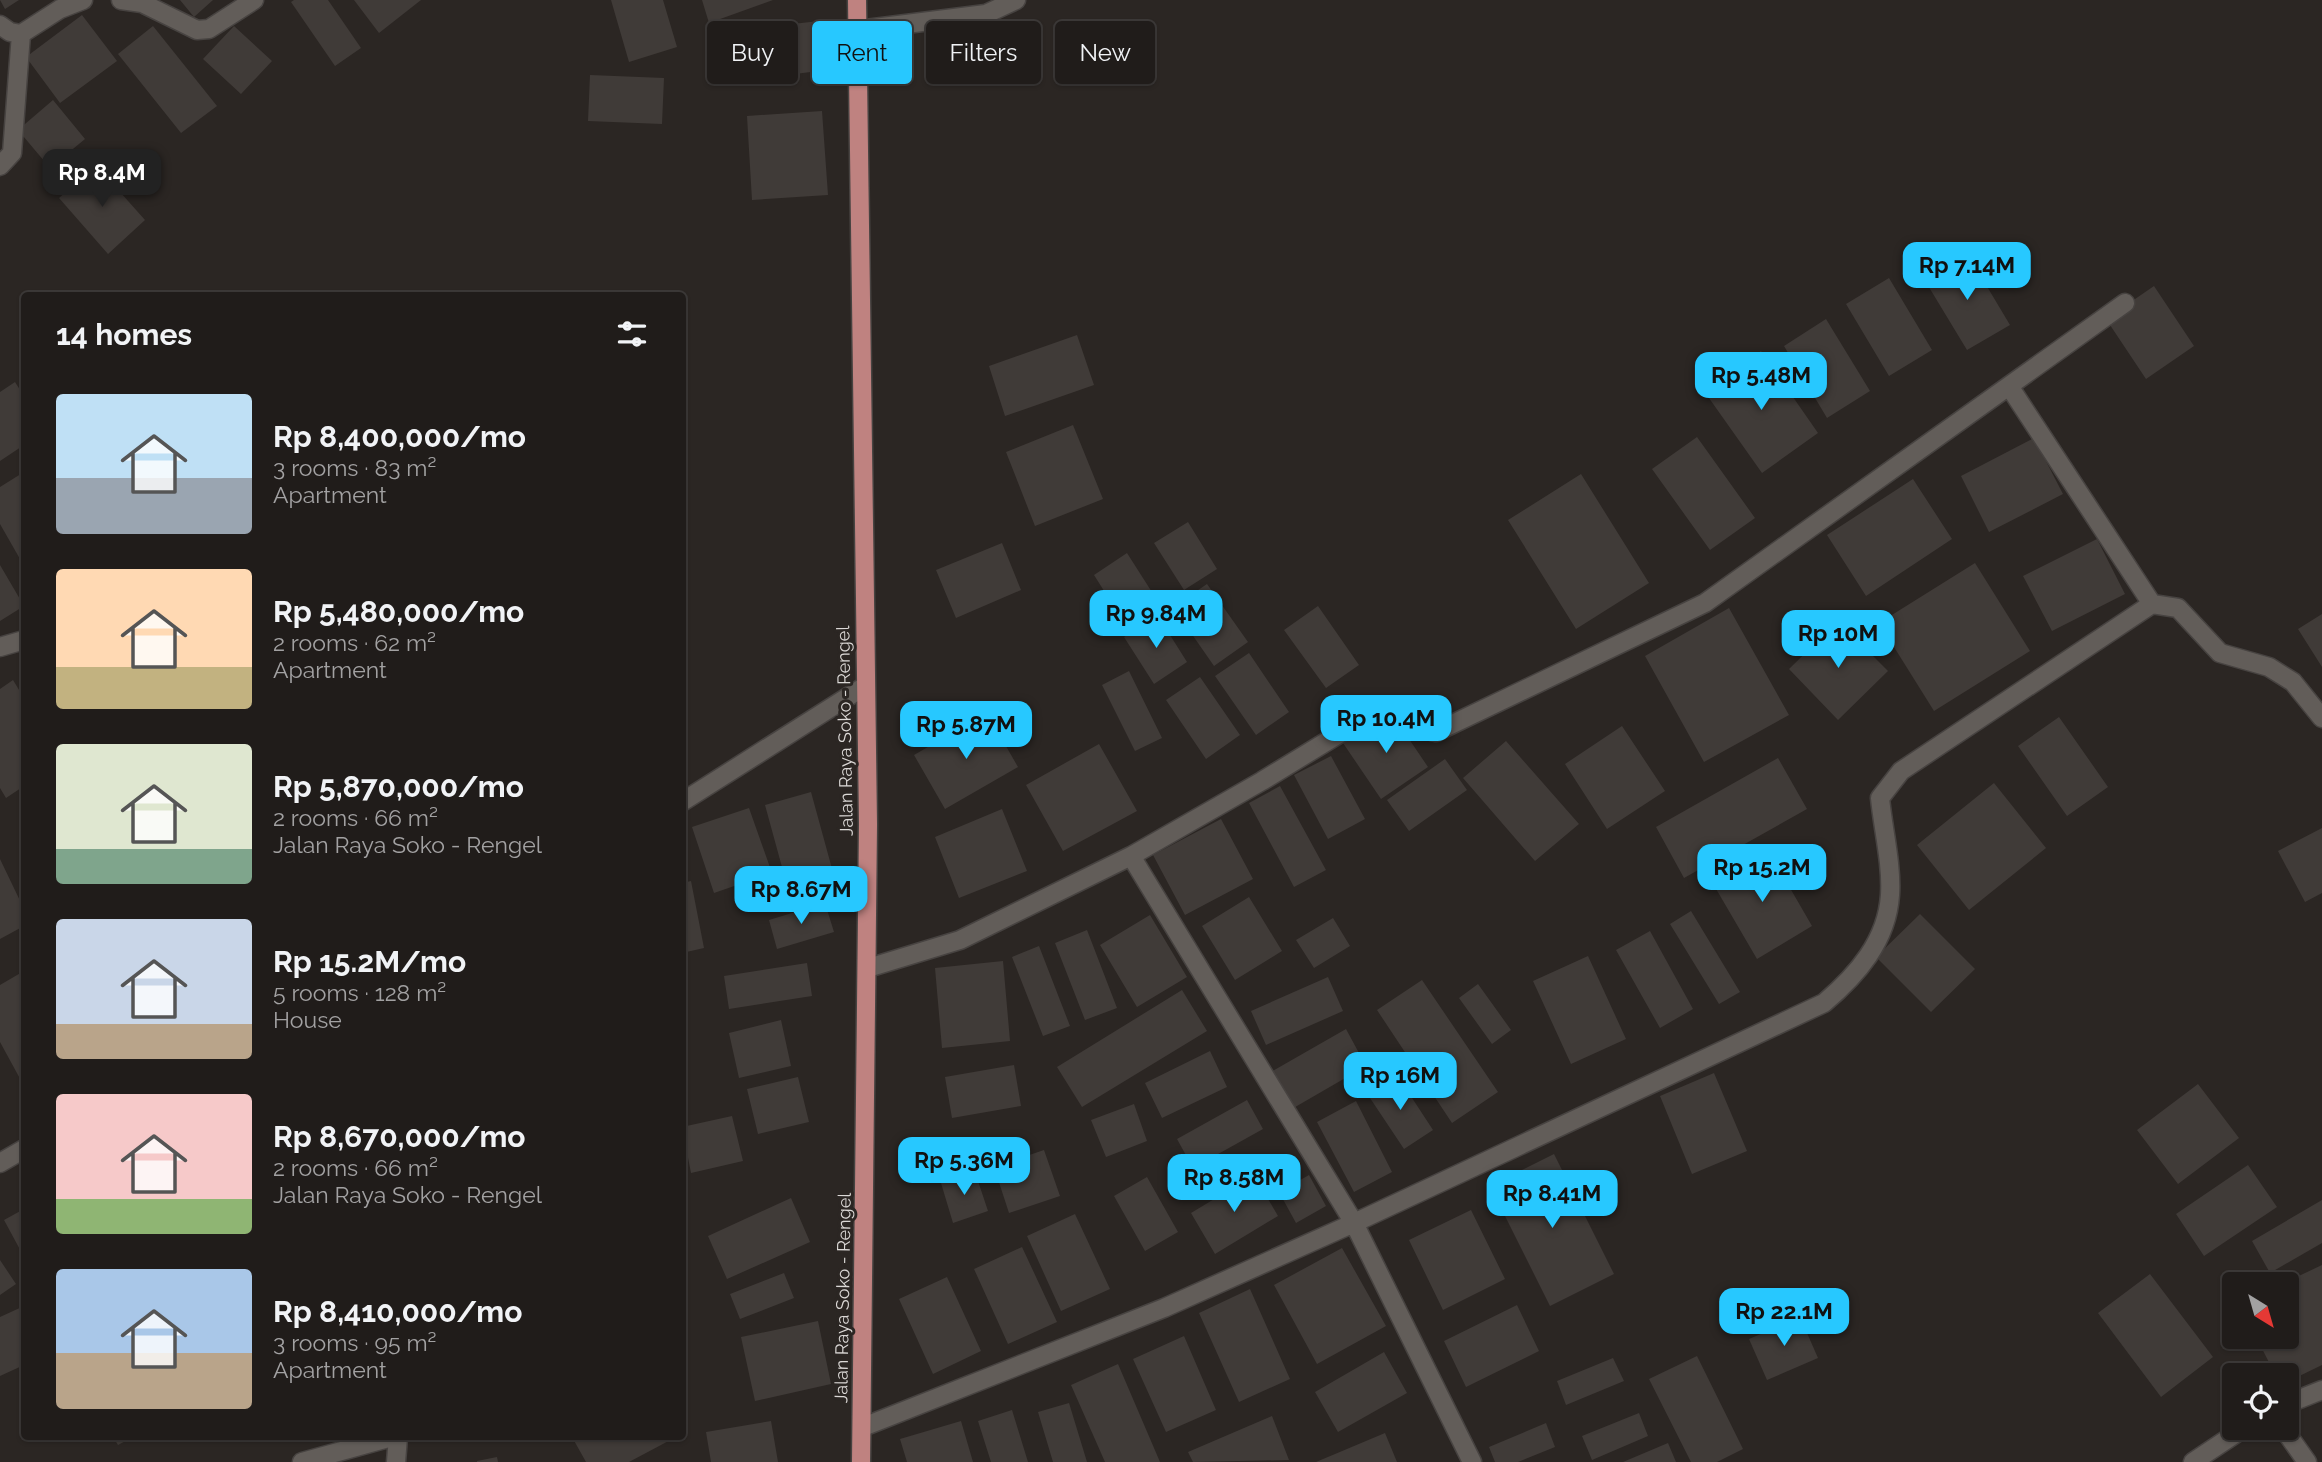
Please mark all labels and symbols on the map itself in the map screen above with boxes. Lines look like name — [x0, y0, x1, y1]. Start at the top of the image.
pin: Rp 8.4M — [37, 150, 167, 209]
pin: Rp 7.14M — [1895, 243, 2039, 302]
pin: Rp 5.48M — [1689, 352, 1833, 412]
pin: Rp 9.84M — [1084, 590, 1228, 650]
pin: Rp 10M — [1781, 610, 1895, 670]
street label: Jalan Raya Soko - Rengel — [832, 626, 857, 836]
pin: Rp 10.4M — [1314, 696, 1458, 755]
pin: Rp 5.87M — [894, 702, 1038, 761]
pin: Rp 15.2M — [1690, 844, 1834, 904]
pin: Rp 8.67M — [729, 866, 873, 926]
pin: Rp 16M — [1343, 1052, 1457, 1112]
pin: Rp 5.36M — [892, 1138, 1036, 1197]
pin: Rp 8.58M — [1162, 1154, 1306, 1214]
pin: Rp 8.41M — [1480, 1170, 1624, 1230]
street label: Jalan Raya Soko - Rengel — [830, 1193, 855, 1403]
north arrow — [2222, 1272, 2300, 1349]
pin: Rp 22.1M — [1712, 1288, 1856, 1348]

